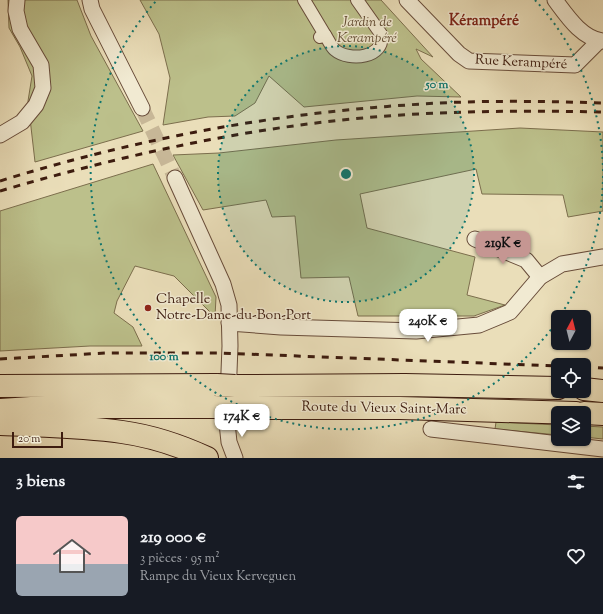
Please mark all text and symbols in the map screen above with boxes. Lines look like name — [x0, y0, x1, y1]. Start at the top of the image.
district label: Kérampéré — [449, 11, 519, 32]
park label: Jardin de Kerampéré — [337, 13, 397, 49]
street label: Rue Kerampéré — [474, 51, 568, 75]
text: 50 m — [425, 76, 449, 94]
centre of rings — [339, 167, 353, 181]
pin: 219K € — [470, 231, 536, 265]
text: 219K € — [485, 235, 521, 253]
place label: Chapelle Notre-Dame-du-Bon-Port — [156, 290, 311, 326]
marker: Chapelle Notre-Dame-du-Bon-Port — [143, 303, 153, 313]
pin: 240K € — [395, 309, 461, 343]
north arrow — [551, 310, 591, 350]
map controls — [551, 310, 591, 446]
text: 240K € — [408, 313, 448, 331]
text: 100 m — [148, 348, 179, 366]
button: locate — [551, 358, 591, 398]
street label: Route du Vieux Saint-Marc — [301, 398, 467, 420]
pin: 174K € — [209, 404, 275, 438]
button: layers — [551, 406, 591, 446]
text: 174K € — [224, 408, 260, 426]
scale bar — [12, 430, 63, 449]
text: 20 m — [18, 431, 40, 447]
text: 3 biens — [16, 470, 65, 494]
icon: filters — [565, 471, 587, 493]
text: 219 000 € — [140, 526, 207, 550]
icon: home — [48, 532, 96, 580]
icon: heart — [565, 545, 587, 567]
text: 3 pièces · 95 m² — [140, 550, 220, 568]
text: Rampe du Vieux Kerveguen — [140, 568, 296, 586]

